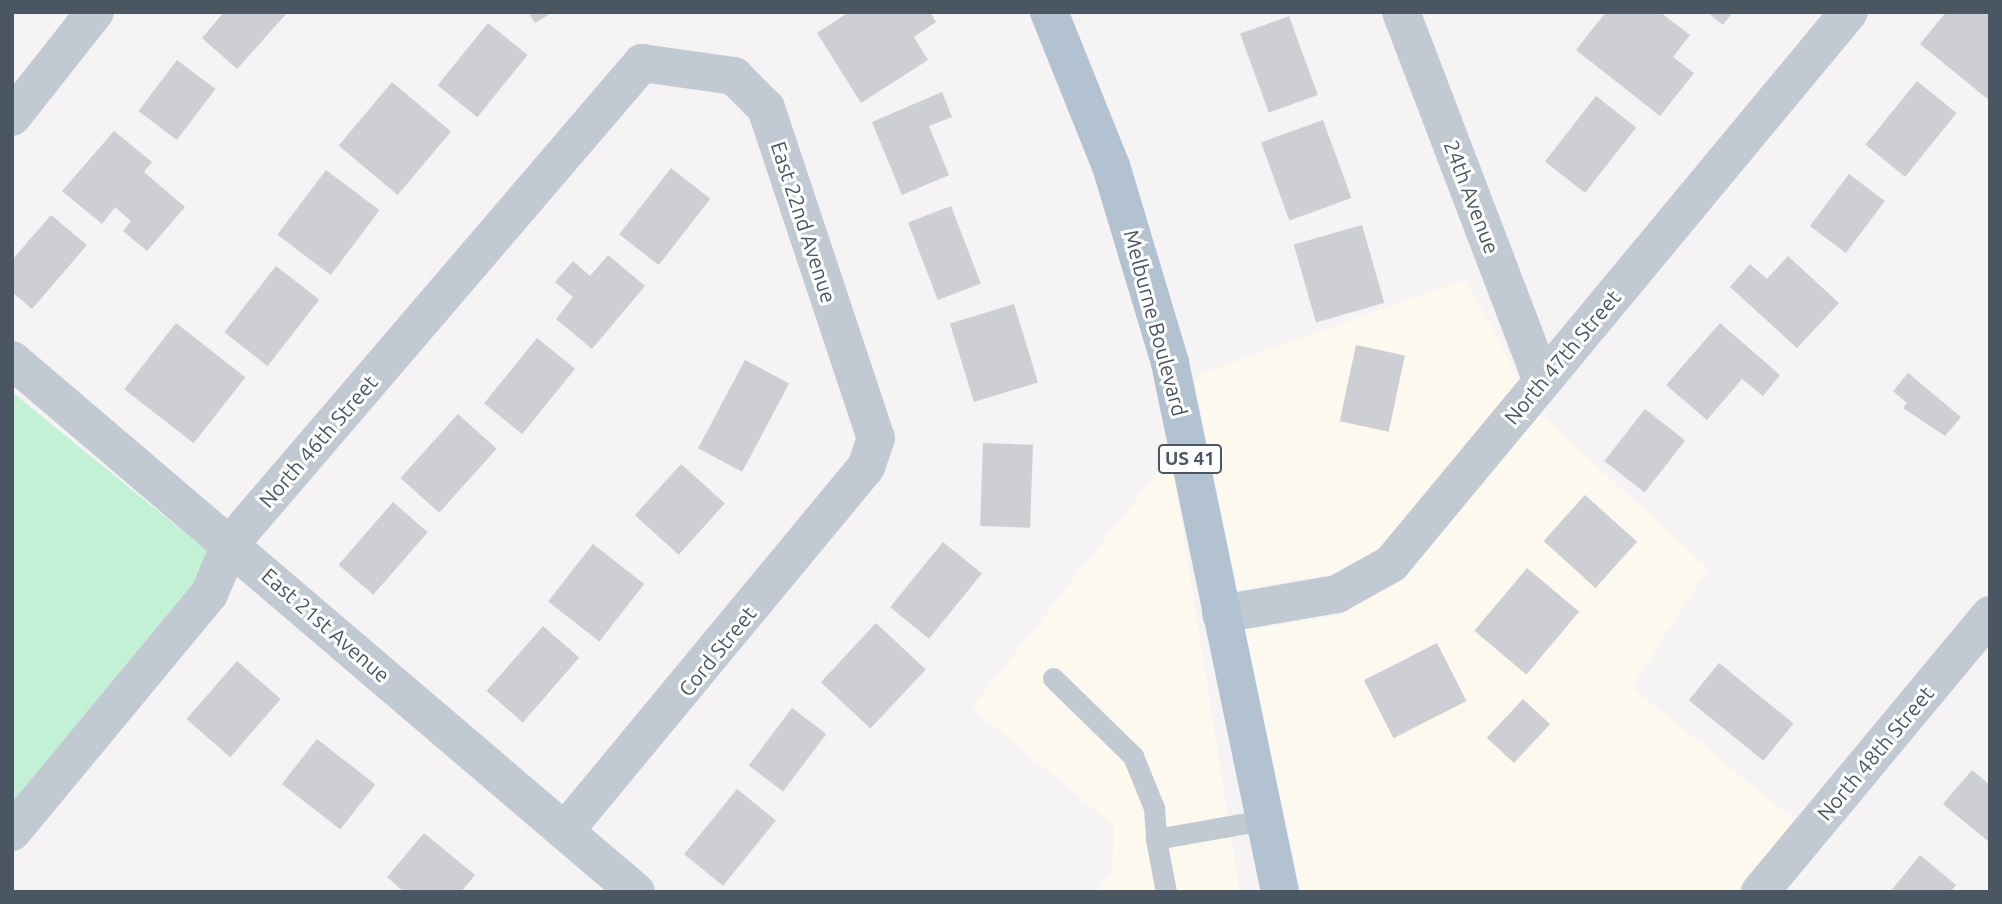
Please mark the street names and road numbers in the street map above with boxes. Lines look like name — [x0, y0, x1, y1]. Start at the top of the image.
street label: 24th Avenue — [1439, 137, 1505, 257]
street label: East 22nd Avenue — [766, 138, 842, 306]
street label: Melburne Boulevard — [1119, 227, 1193, 419]
street label: North 47th Street — [1498, 285, 1626, 429]
street label: North 46th Street — [253, 369, 383, 513]
road number: US 41 — [1157, 444, 1223, 474]
street label: East 21st Avenue — [257, 563, 395, 687]
street label: Cord Street — [673, 601, 761, 701]
street label: North 48th Street — [1811, 681, 1939, 825]

